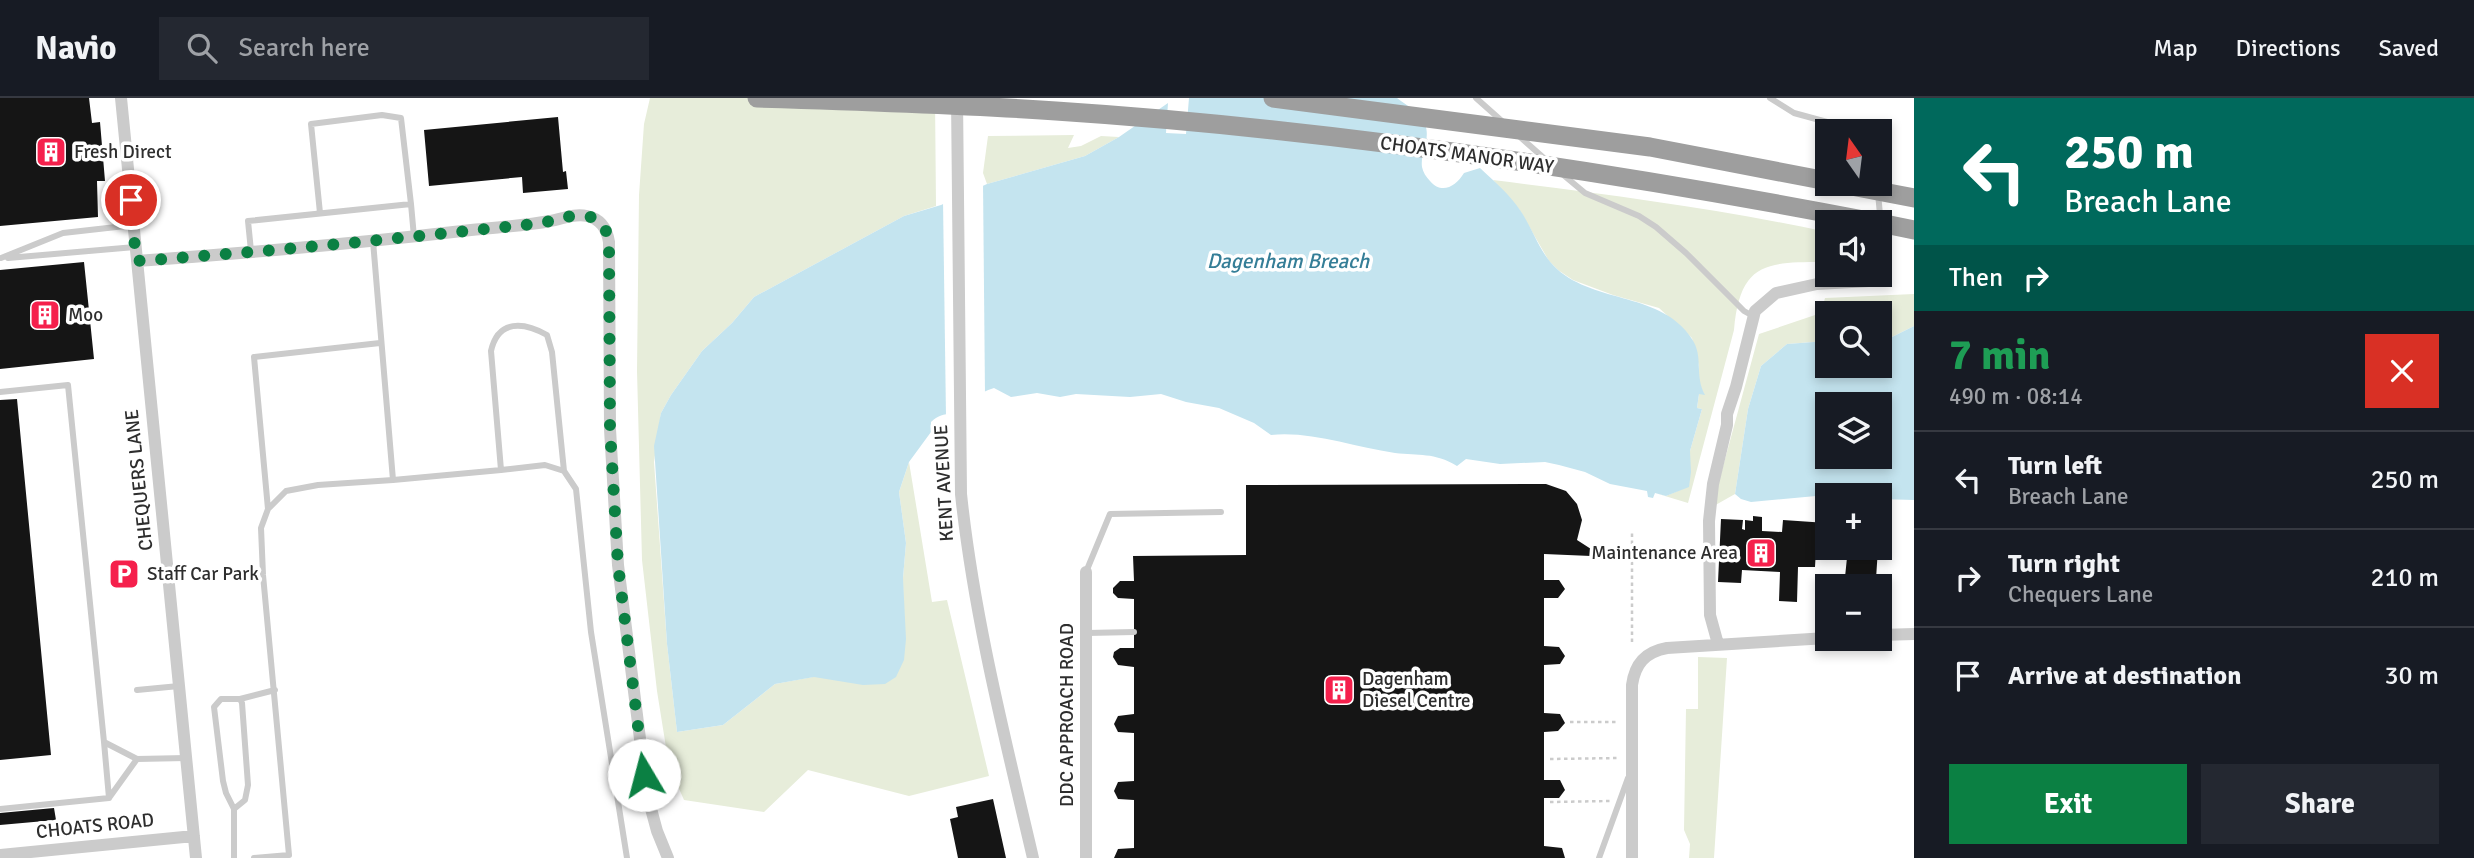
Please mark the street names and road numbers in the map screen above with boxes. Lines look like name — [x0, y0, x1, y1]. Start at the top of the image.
street label: CHOATS MANOR WAY — [1379, 131, 1556, 179]
street label: CHEQUERS LANE — [120, 408, 158, 552]
street label: KENT AVENUE — [929, 424, 959, 542]
street label: DDC APPROACH ROAD — [1055, 623, 1079, 807]
street label: CHOATS ROAD — [35, 808, 155, 844]

